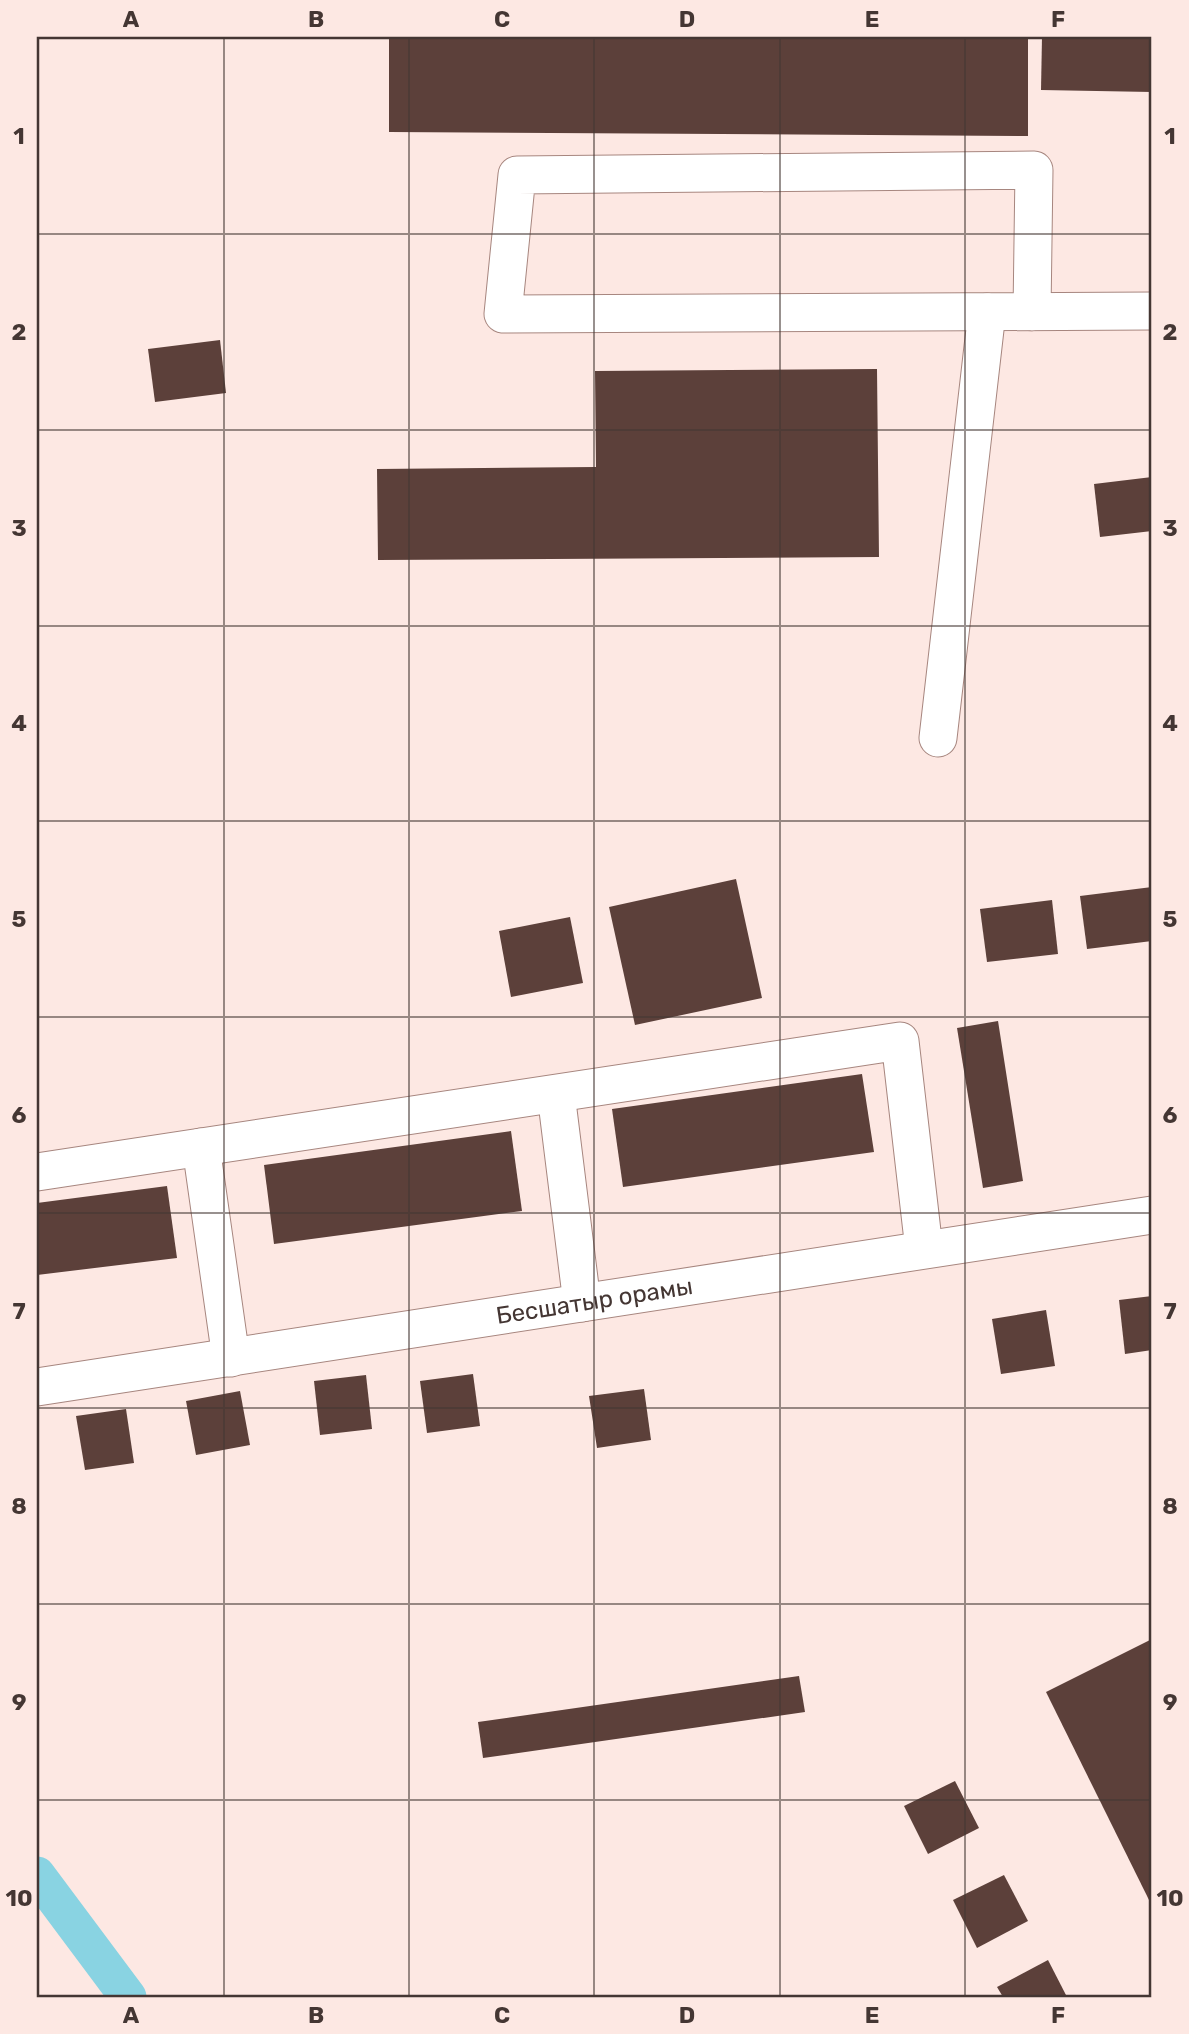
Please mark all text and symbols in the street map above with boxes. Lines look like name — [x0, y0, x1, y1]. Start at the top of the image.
text: A — [123, 5, 140, 33]
text: B — [308, 5, 324, 33]
text: C — [494, 5, 510, 33]
text: D — [679, 5, 695, 33]
text: E — [865, 5, 879, 33]
text: F — [1051, 5, 1065, 33]
text: 1 — [13, 122, 25, 150]
text: 1 — [1164, 122, 1176, 150]
text: 2 — [12, 318, 26, 346]
text: 2 — [1163, 318, 1177, 346]
text: 3 — [11, 514, 27, 542]
text: 3 — [1162, 514, 1178, 542]
text: 4 — [11, 709, 27, 737]
text: 4 — [1162, 709, 1178, 737]
text: 5 — [12, 905, 27, 933]
text: 5 — [1163, 905, 1178, 933]
text: 6 — [12, 1101, 27, 1129]
text: 6 — [1163, 1101, 1178, 1129]
street label: Бесшатыр орамы — [494, 1272, 695, 1330]
text: 7 — [12, 1297, 26, 1325]
text: 7 — [1163, 1297, 1177, 1325]
text: 8 — [11, 1492, 27, 1520]
text: 8 — [1162, 1492, 1178, 1520]
text: 9 — [12, 1688, 26, 1716]
text: 9 — [1163, 1688, 1177, 1716]
text: 10 — [5, 1884, 33, 1912]
text: 10 — [1156, 1884, 1184, 1912]
text: A — [123, 2001, 140, 2029]
text: B — [308, 2001, 324, 2029]
text: C — [494, 2001, 510, 2029]
text: D — [679, 2001, 695, 2029]
text: E — [865, 2001, 879, 2029]
text: F — [1051, 2001, 1065, 2029]

